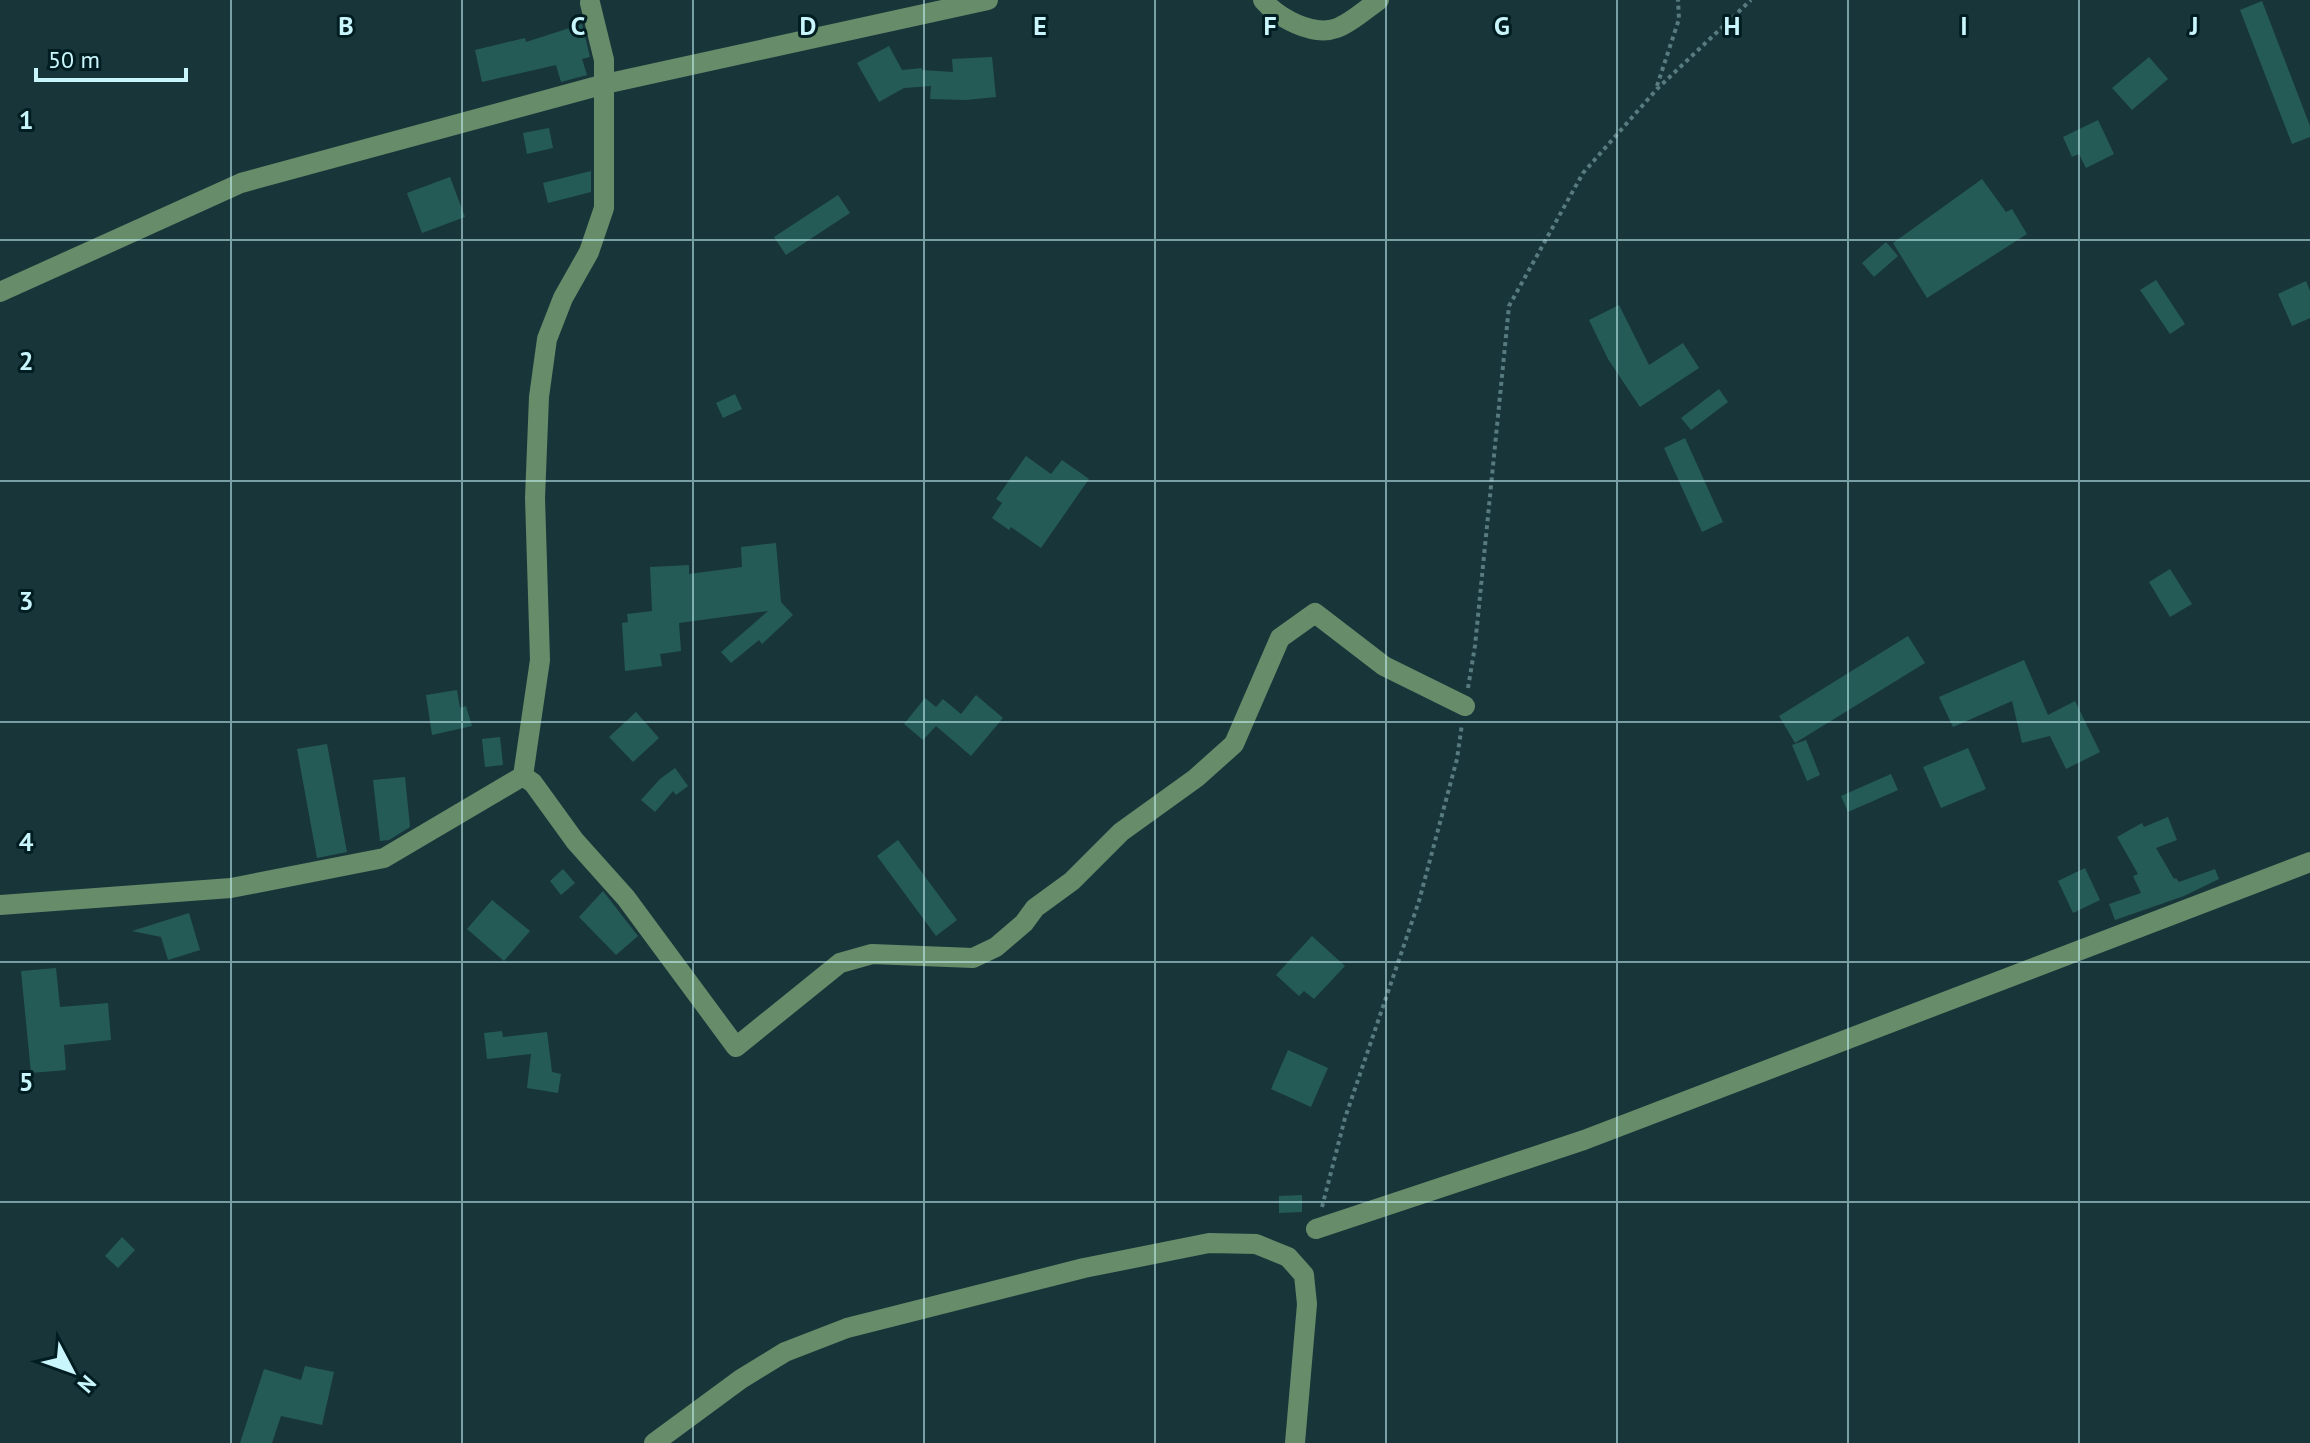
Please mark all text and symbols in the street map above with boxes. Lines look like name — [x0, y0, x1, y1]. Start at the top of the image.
text: B — [338, 9, 354, 42]
text: C — [571, 9, 585, 42]
text: D — [800, 9, 816, 42]
text: E — [1033, 9, 1047, 42]
text: F — [1263, 9, 1277, 42]
text: G — [1494, 9, 1510, 42]
text: H — [1724, 9, 1740, 42]
text: I — [1960, 9, 1968, 42]
text: J — [2189, 9, 2198, 42]
scale bar — [36, 32, 186, 82]
text: 50 m — [48, 44, 100, 75]
text: 1 — [19, 103, 33, 136]
text: 2 — [19, 344, 33, 377]
text: 3 — [19, 584, 33, 617]
text: 4 — [19, 825, 34, 858]
text: 5 — [19, 1065, 33, 1098]
north arrow — [32, 1331, 112, 1411]
text: N — [72, 1369, 102, 1399]

